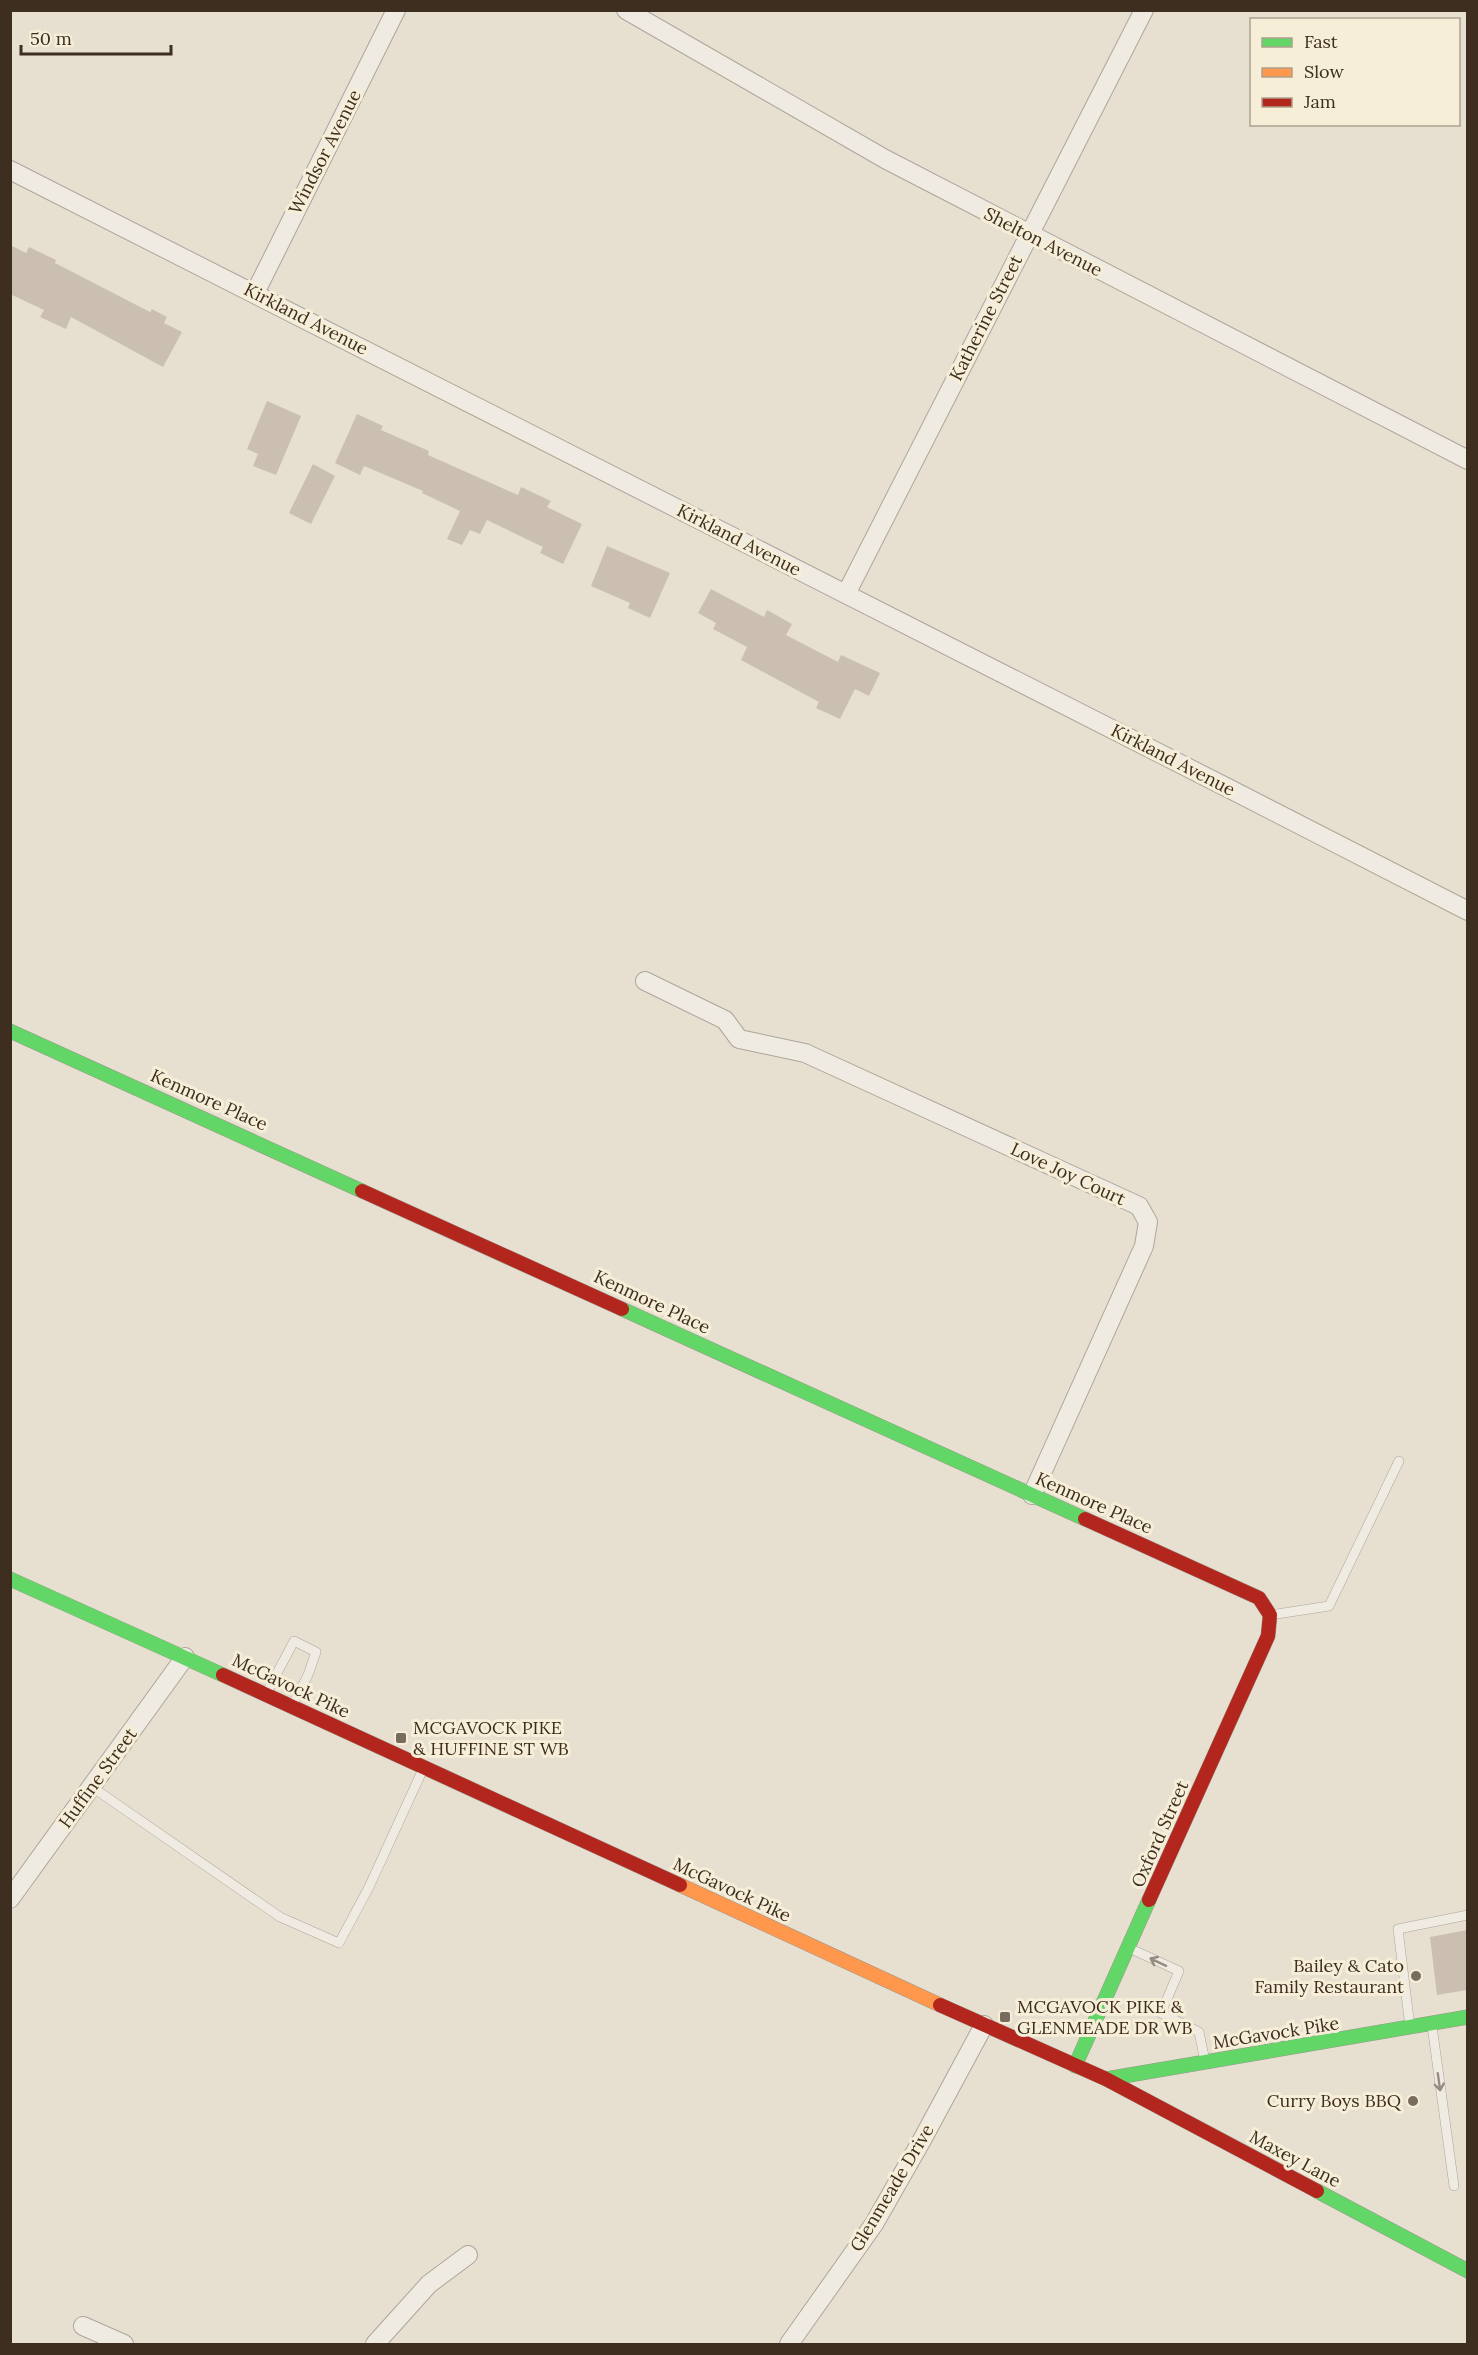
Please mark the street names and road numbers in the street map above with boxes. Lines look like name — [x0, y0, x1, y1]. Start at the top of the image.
street label: Windsor Avenue — [283, 85, 366, 218]
street label: Shelton Avenue — [980, 202, 1107, 281]
street label: Katherine Street — [944, 251, 1027, 385]
street label: Kirkland Avenue — [240, 277, 372, 360]
street label: Kirkland Avenue — [673, 498, 805, 581]
street label: Kirkland Avenue — [1107, 718, 1239, 801]
street label: Kenmore Place — [147, 1063, 272, 1136]
street label: Love Joy Court — [1007, 1137, 1129, 1210]
street label: Kenmore Place — [590, 1265, 714, 1339]
street label: Kenmore Place — [1032, 1466, 1157, 1539]
street label: McGavock Pike — [229, 1648, 354, 1723]
street label: Huffine Street — [54, 1723, 142, 1832]
street label: Oxford Street — [1126, 1777, 1193, 1891]
street label: McGavock Pike — [670, 1852, 795, 1927]
street label: McGavock Pike — [1211, 2011, 1341, 2054]
street label: Glenmeade Drive — [844, 2120, 939, 2256]
street label: Maxey Lane — [1246, 2125, 1345, 2192]

